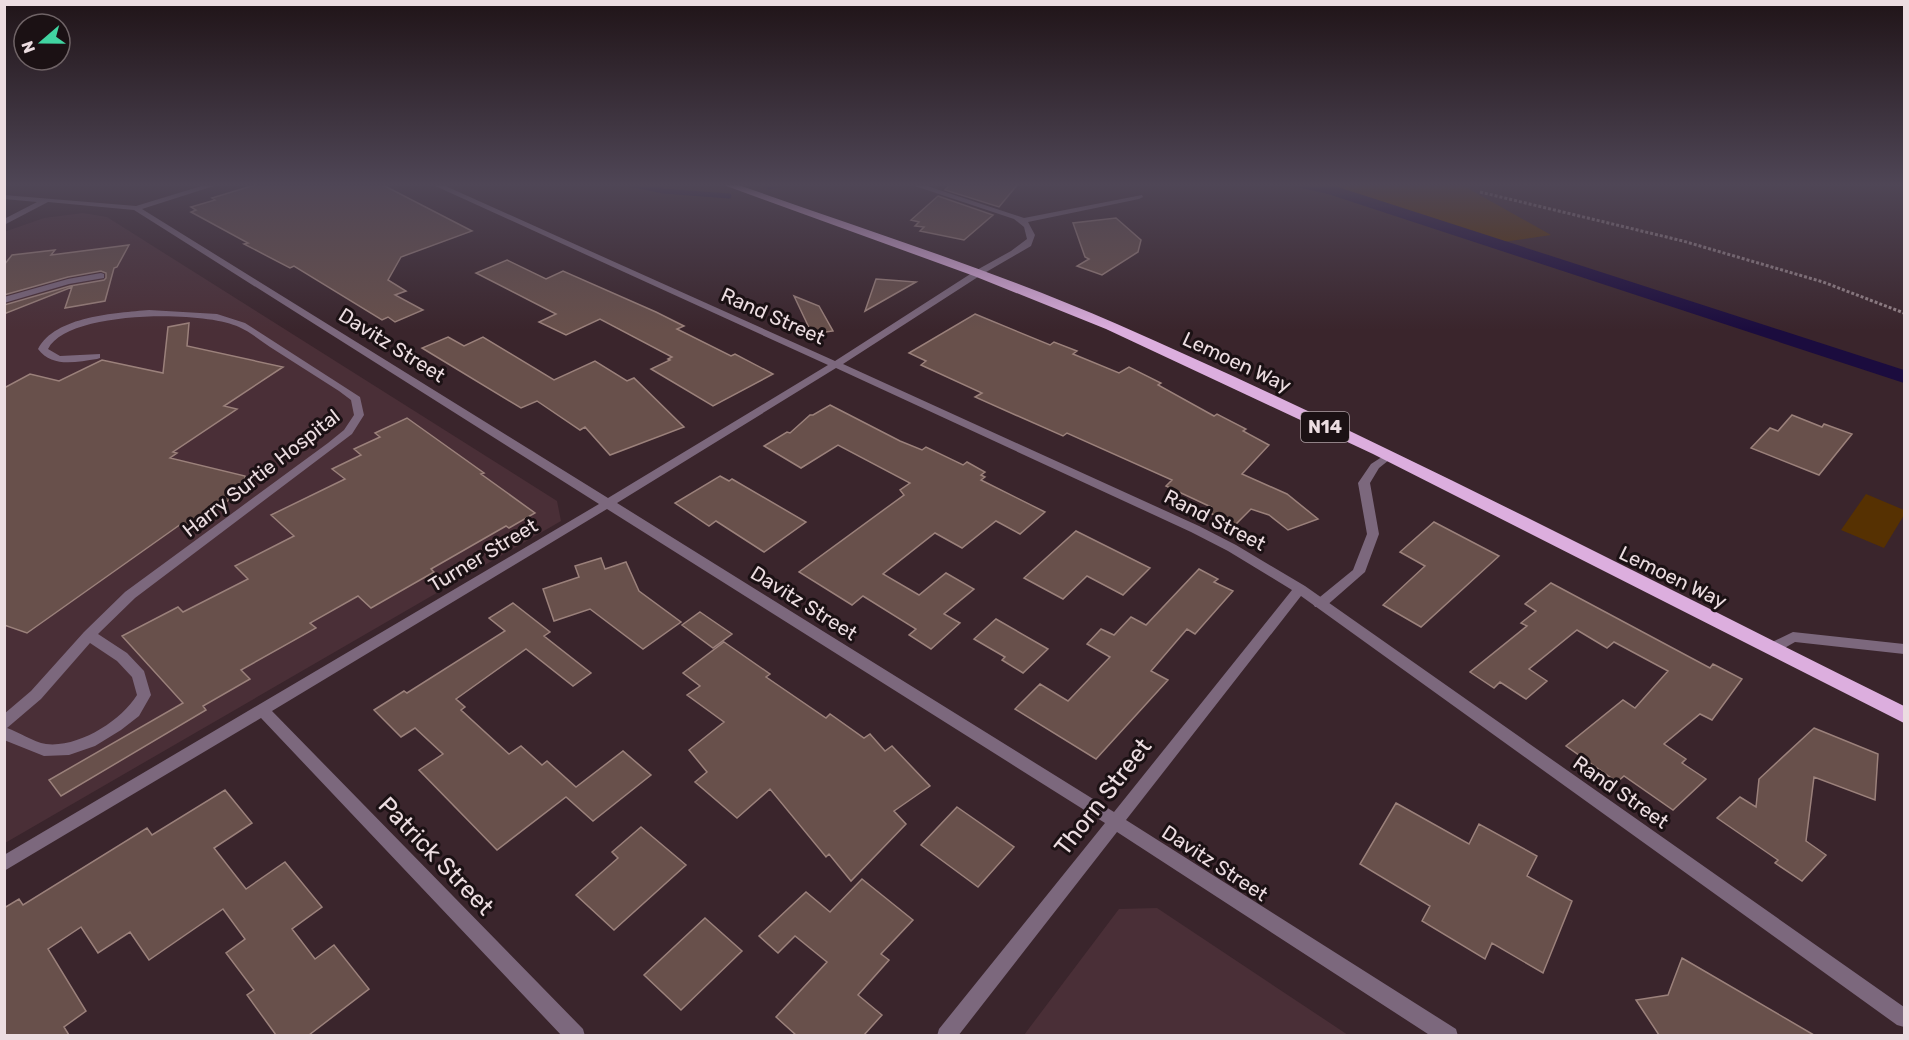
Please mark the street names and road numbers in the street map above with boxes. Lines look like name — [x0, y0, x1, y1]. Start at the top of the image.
street label: Rand Street — [717, 282, 829, 350]
street label: Davitz Street — [334, 303, 450, 387]
street label: Lemoen Way — [1179, 326, 1295, 398]
street label: Harry Surtie Hospital — [177, 404, 345, 542]
road number: N14 — [1301, 412, 1349, 442]
street label: Rand Street — [1160, 484, 1270, 556]
street label: Turner Street — [424, 513, 542, 597]
street label: Lemoen Way — [1615, 541, 1731, 613]
street label: Davitz Street — [746, 561, 862, 645]
street label: Thorn Street — [1049, 733, 1157, 861]
street label: Rand Street — [1569, 750, 1673, 834]
street label: Patrick Street — [373, 791, 499, 921]
street label: Davitz Street — [1158, 820, 1273, 906]

